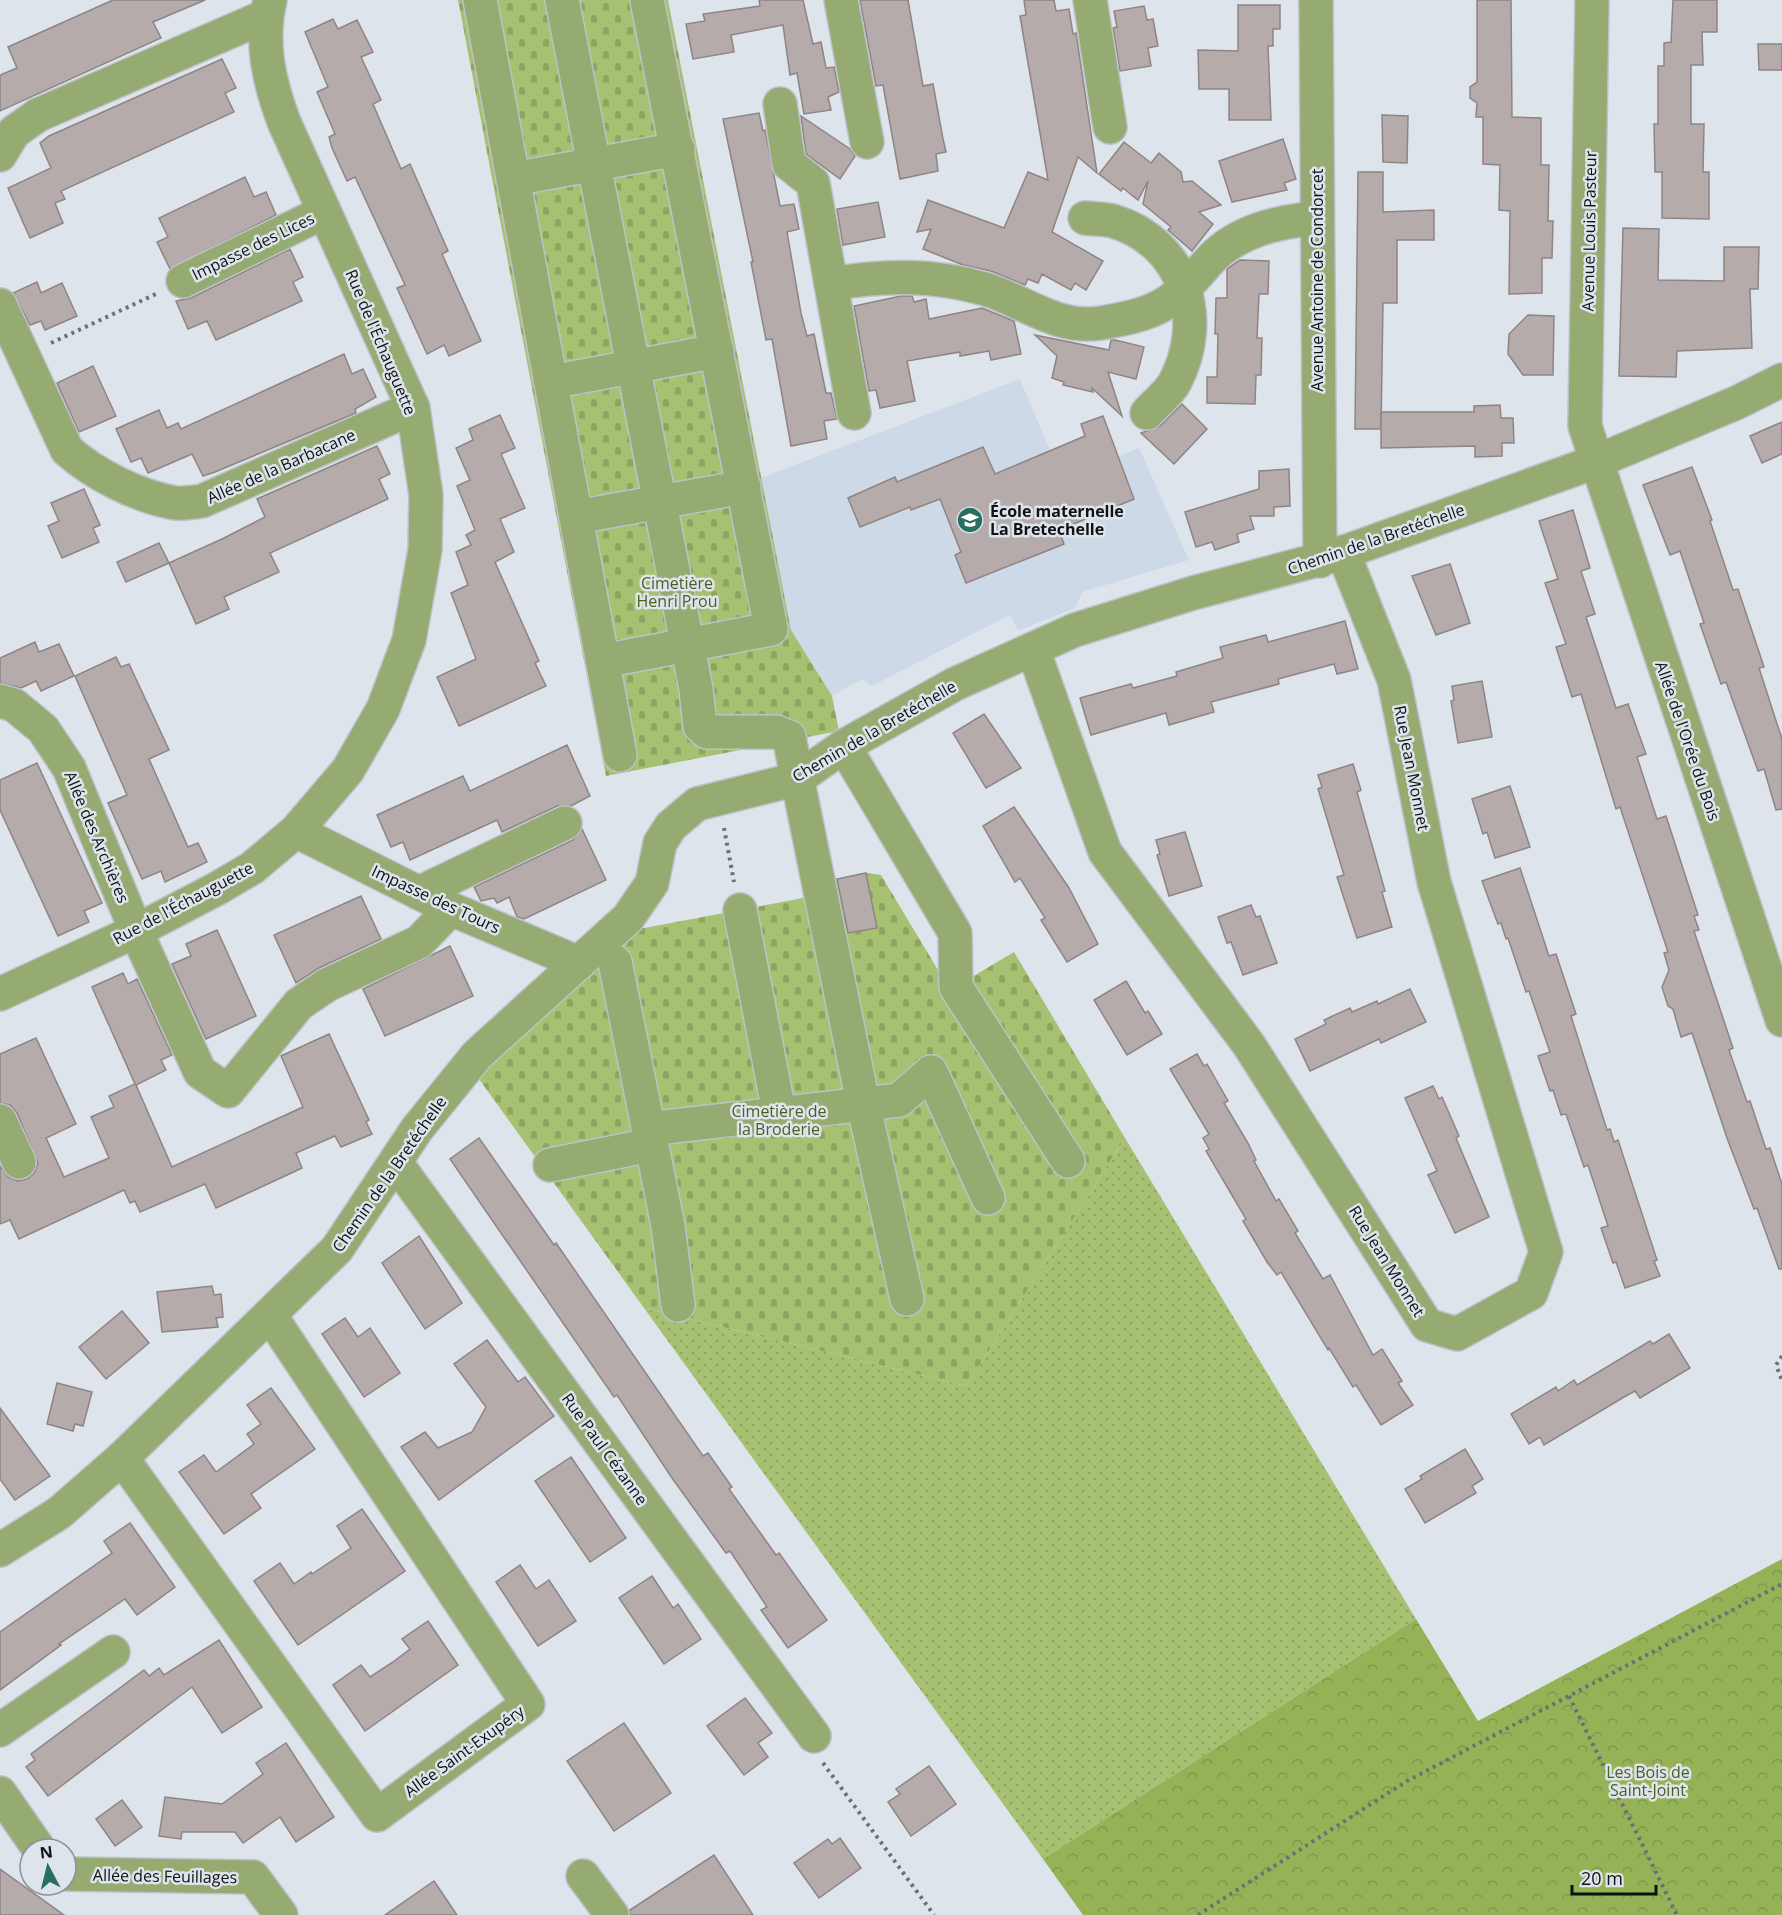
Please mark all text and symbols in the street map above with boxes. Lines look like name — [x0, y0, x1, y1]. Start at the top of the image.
street label: Avenue Louis Pasteur — [1577, 150, 1601, 312]
street label: Avenue Antoine de Condorcet — [1306, 168, 1328, 391]
street label: Impasse des Lices — [188, 207, 318, 285]
street label: Rue de l'Échauguette — [340, 266, 422, 418]
street label: Allée de la Barbacane — [203, 423, 359, 509]
street label: Chemin de la Bretéchelle — [1285, 498, 1467, 580]
place label: École maternelle La Bretechelle — [990, 500, 1124, 540]
school or university icon: École maternelle La Bretechelle — [955, 505, 985, 535]
park label: Cimetière Henri Prou — [637, 572, 717, 612]
street label: Allée de l'Orée du Bois — [1650, 658, 1726, 824]
street label: Chemin de la Bretéchelle — [788, 675, 960, 787]
street label: Rue Jean Monnet — [1389, 703, 1435, 833]
street label: Allée des Archières — [59, 768, 135, 906]
street label: Rue de l'Échauguette — [109, 857, 257, 949]
street label: Impasse des Tours — [368, 860, 504, 938]
street label: Chemin de la Bretéchelle — [327, 1092, 451, 1256]
park label: Cimetière de la Broderie — [731, 1100, 827, 1140]
street label: Rue Jean Monnet — [1344, 1201, 1430, 1321]
street label: Rue Paul Cézanne — [557, 1389, 653, 1509]
street label: Allée Saint-Exupéry — [400, 1699, 529, 1802]
park label: Les Bois de Saint-Joint — [1606, 1761, 1690, 1801]
north arrow — [18, 1837, 78, 1897]
text: N — [38, 1840, 54, 1864]
scale bar — [1572, 1858, 1656, 1896]
street label: Allée des Feuillages — [93, 1864, 237, 1888]
text: 20 m — [1581, 1866, 1623, 1890]

